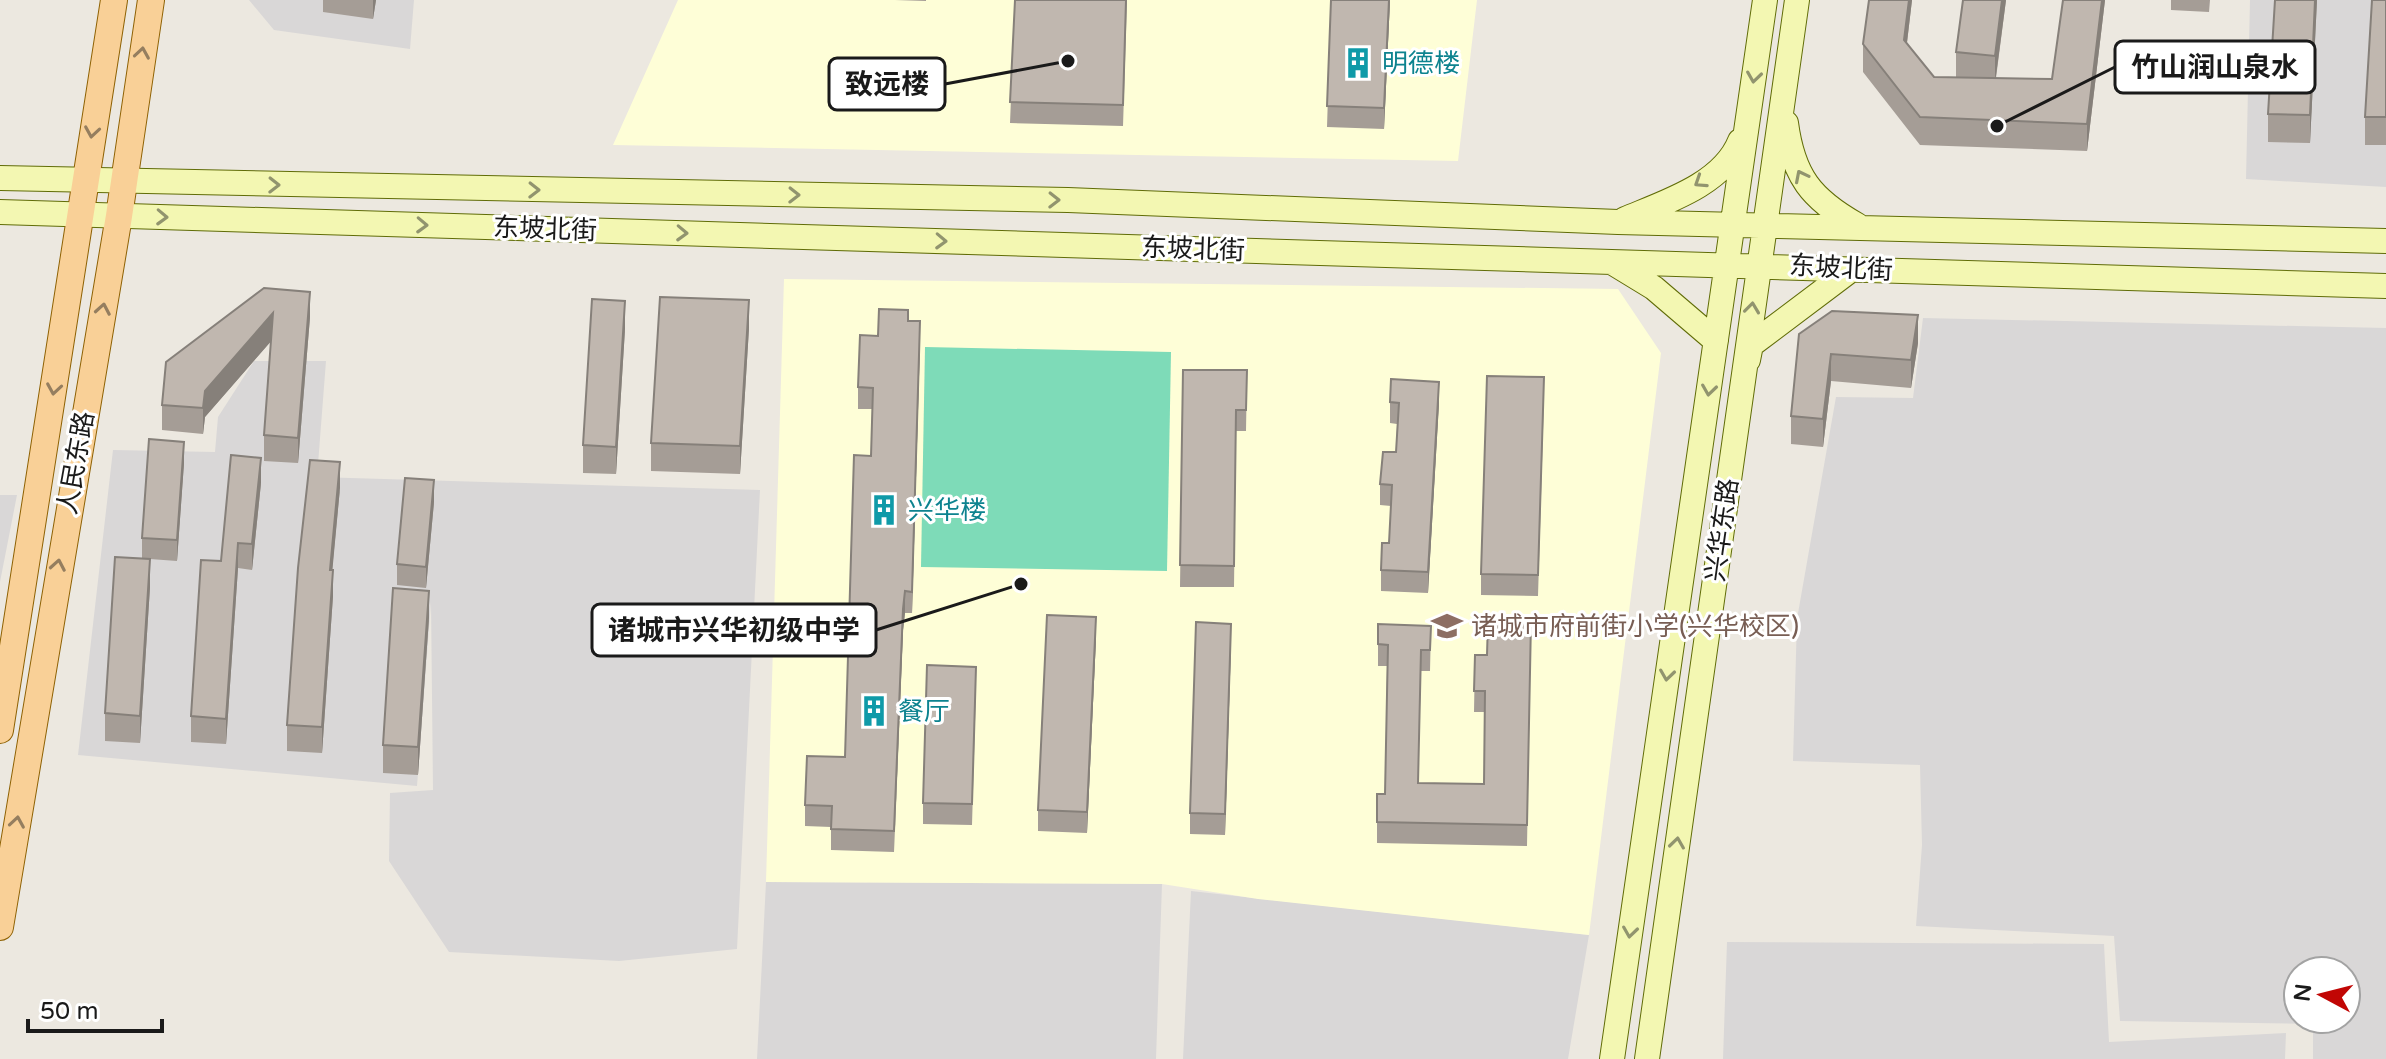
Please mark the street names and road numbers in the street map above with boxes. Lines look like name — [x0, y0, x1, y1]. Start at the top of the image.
street label: 东坡北街 — [492, 212, 598, 246]
street label: 东坡北街 — [1140, 232, 1246, 266]
street label: 东坡北街 — [1788, 250, 1894, 286]
street label: 人民东路 — [52, 409, 100, 517]
street label: 兴华东路 — [1699, 476, 1745, 584]

